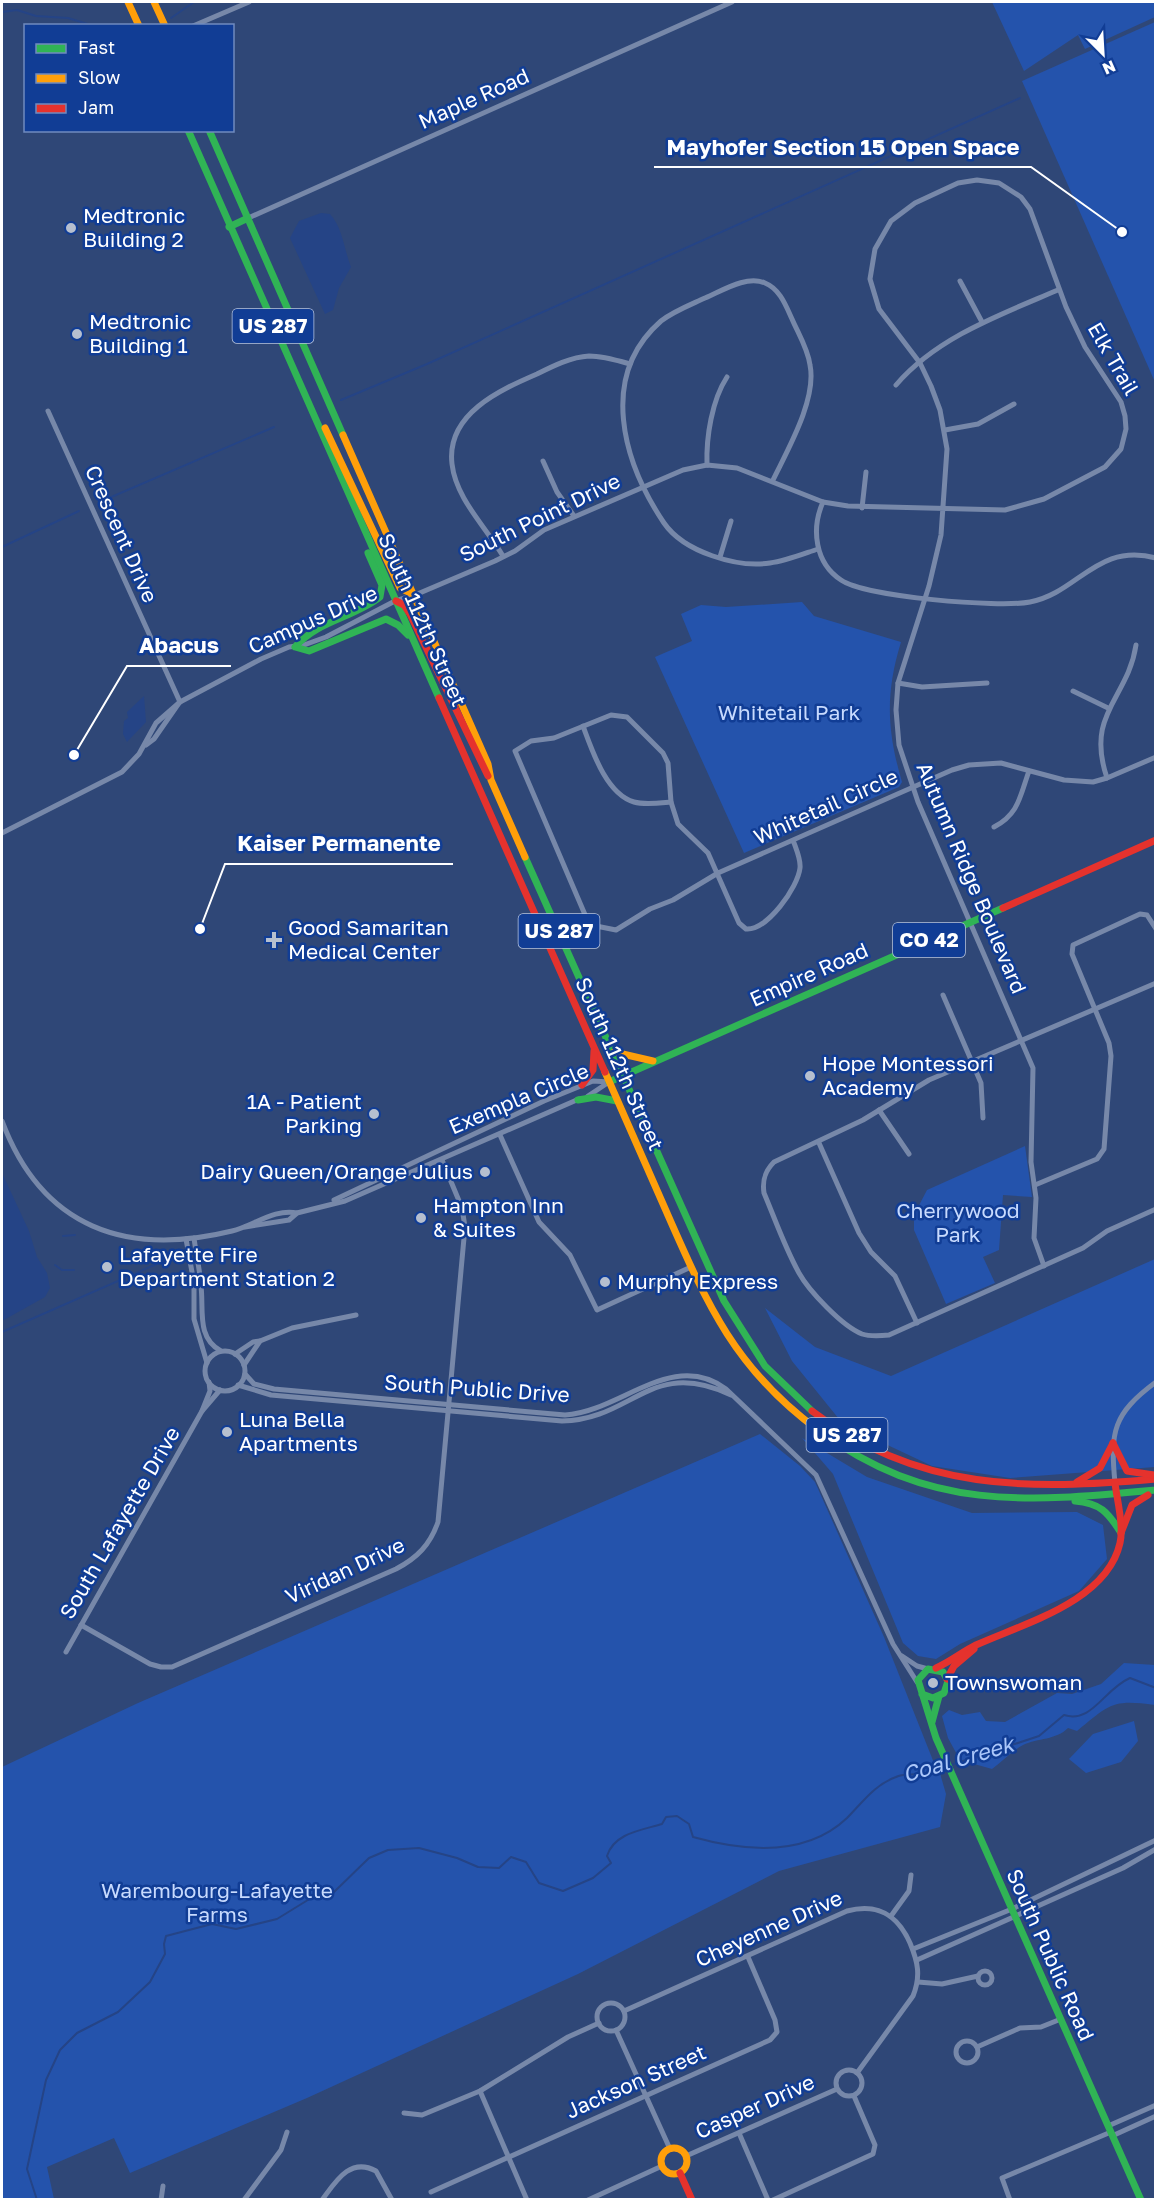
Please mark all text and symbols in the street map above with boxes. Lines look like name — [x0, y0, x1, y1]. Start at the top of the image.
legend — [24, 24, 234, 132]
north arrow — [1073, 24, 1133, 84]
text: Fast — [78, 36, 115, 58]
text: N — [1099, 56, 1119, 79]
street label: Maple Road — [414, 62, 533, 134]
text: Slow — [78, 66, 121, 88]
text: Jam — [78, 96, 114, 118]
callout: Mayhofer Section 15 Open Space — [654, 127, 1031, 167]
text: Mayhofer Section 15 Open Space — [667, 133, 1019, 160]
place label: Medtronic Building 2 — [83, 202, 185, 252]
marker: Medtronic Building 2 — [64, 221, 78, 235]
place label: Medtronic Building 1 — [89, 308, 191, 358]
road number: US 287 — [232, 309, 314, 343]
street label: Elk Trail — [1083, 317, 1145, 400]
marker: Medtronic Building 1 — [70, 327, 84, 341]
street label: Crescent Drive — [80, 461, 164, 606]
street label: South Point Drive — [455, 467, 624, 567]
street label: South 112th Street — [373, 529, 473, 710]
street label: Campus Drive — [244, 579, 381, 659]
callout: Abacus — [127, 626, 231, 666]
text: Abacus — [139, 631, 219, 658]
park label: Whitetail Park — [718, 699, 860, 725]
street label: Autumn Ridge Boulevard — [911, 758, 1033, 997]
street label: Whitetail Circle — [749, 763, 902, 850]
callout: Kaiser Permanente — [225, 824, 453, 864]
text: Kaiser Permanente — [237, 829, 441, 856]
place label: Good Samaritan Medical Center — [288, 914, 449, 964]
road number: US 287 — [518, 914, 600, 948]
road number: CO 42 — [893, 923, 965, 957]
marker: Good Samaritan Medical Center — [265, 931, 283, 949]
street label: Empire Road — [745, 936, 872, 1012]
street label: South 112th Street — [570, 973, 670, 1154]
place label: Hope Montessori Academy — [822, 1050, 994, 1100]
street label: Exempla Circle — [445, 1057, 592, 1139]
marker: Hope Montessori Academy — [803, 1069, 817, 1083]
place label: 1A - Patient Parking — [247, 1088, 362, 1138]
marker: 1A - Patient Parking — [367, 1107, 381, 1121]
place label: Dairy Queen/Orange Julius — [200, 1158, 473, 1184]
marker: Dairy Queen/Orange Julius — [478, 1165, 492, 1179]
place label: Hampton Inn & Suites — [433, 1192, 564, 1242]
park label: Cherrywood Park — [896, 1197, 1020, 1247]
marker: Hampton Inn & Suites — [414, 1211, 428, 1225]
place label: Lafayette Fire Department Station 2 — [119, 1241, 335, 1291]
marker: Lafayette Fire Department Station 2 — [100, 1260, 114, 1274]
place label: Murphy Express — [617, 1268, 778, 1294]
marker: Murphy Express — [598, 1275, 612, 1289]
street label: South Public Drive — [384, 1369, 571, 1407]
place label: Luna Bella Apartments — [239, 1406, 358, 1456]
road number: US 287 — [806, 1418, 888, 1452]
street label: South Lafayette Drive — [53, 1422, 185, 1623]
marker: Luna Bella Apartments — [220, 1425, 234, 1439]
street label: Viridan Drive — [281, 1531, 408, 1609]
place label: Townswoman — [945, 1669, 1082, 1695]
marker: Townswoman — [926, 1676, 940, 1690]
water label: Coal Creek — [899, 1729, 1019, 1787]
street label: South Public Road — [1001, 1865, 1100, 2044]
park label: Warembourg-Lafayette Farms — [101, 1877, 333, 1927]
street label: Cheyenne Drive — [691, 1884, 846, 1972]
street label: Jackson Street — [561, 2039, 710, 2124]
street label: Casper Drive — [691, 2068, 818, 2144]

